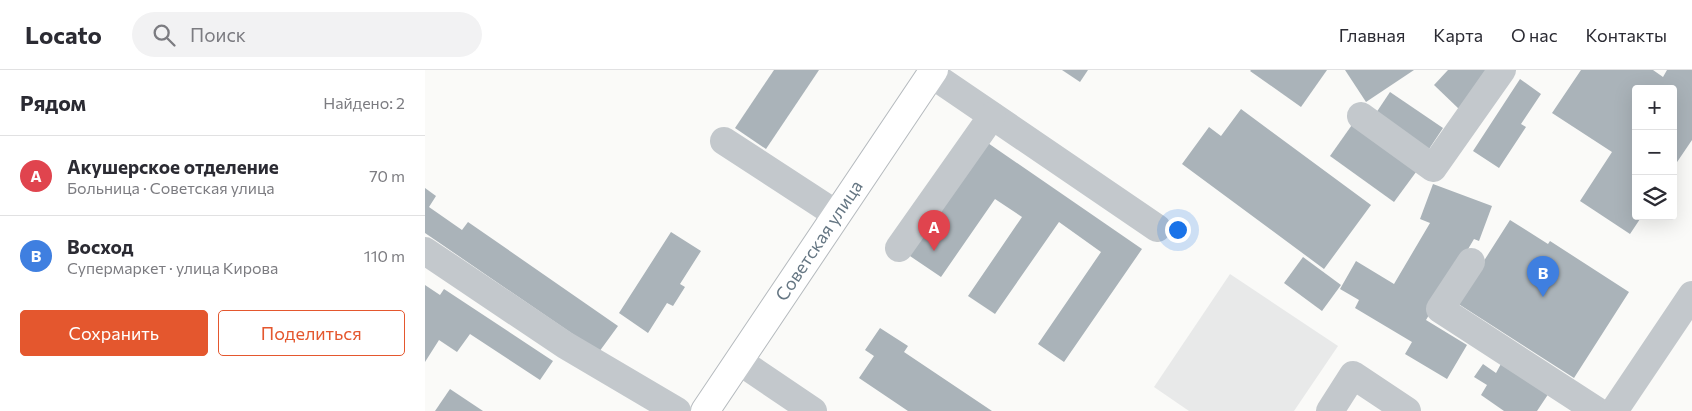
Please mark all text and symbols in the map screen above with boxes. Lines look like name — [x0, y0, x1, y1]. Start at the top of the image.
search box — [132, 12, 482, 57]
text: Locato — [25, 20, 102, 49]
icon: search — [150, 21, 178, 49]
text: Поиск — [190, 23, 246, 46]
text: Главная — [1339, 24, 1405, 46]
text: Карта — [1433, 24, 1483, 46]
text: О нас — [1511, 24, 1558, 46]
text: Контакты — [1586, 24, 1667, 46]
map controls — [1632, 85, 1677, 220]
button: + — [1632, 85, 1677, 130]
text: Рядом — [20, 90, 86, 115]
text: Найдено: 2 — [323, 93, 405, 112]
button: − — [1632, 130, 1677, 175]
text: Акушерское отделение — [67, 155, 279, 178]
text: A — [30, 166, 42, 185]
text: 70 m — [369, 166, 405, 185]
button: layers — [1632, 175, 1677, 220]
street label: Советская улица — [770, 176, 867, 305]
text: Больница · Советская улица — [67, 178, 275, 197]
pin: A — [918, 210, 950, 251]
your location — [1165, 217, 1191, 243]
text: Восход — [67, 235, 133, 258]
text: B — [31, 246, 41, 265]
text: 110 m — [364, 246, 405, 265]
pin: B — [1527, 256, 1559, 297]
text: Супермаркет · улица Кирова — [67, 258, 278, 277]
button: Сохранить — [20, 310, 208, 356]
button: Поделиться — [218, 310, 405, 356]

